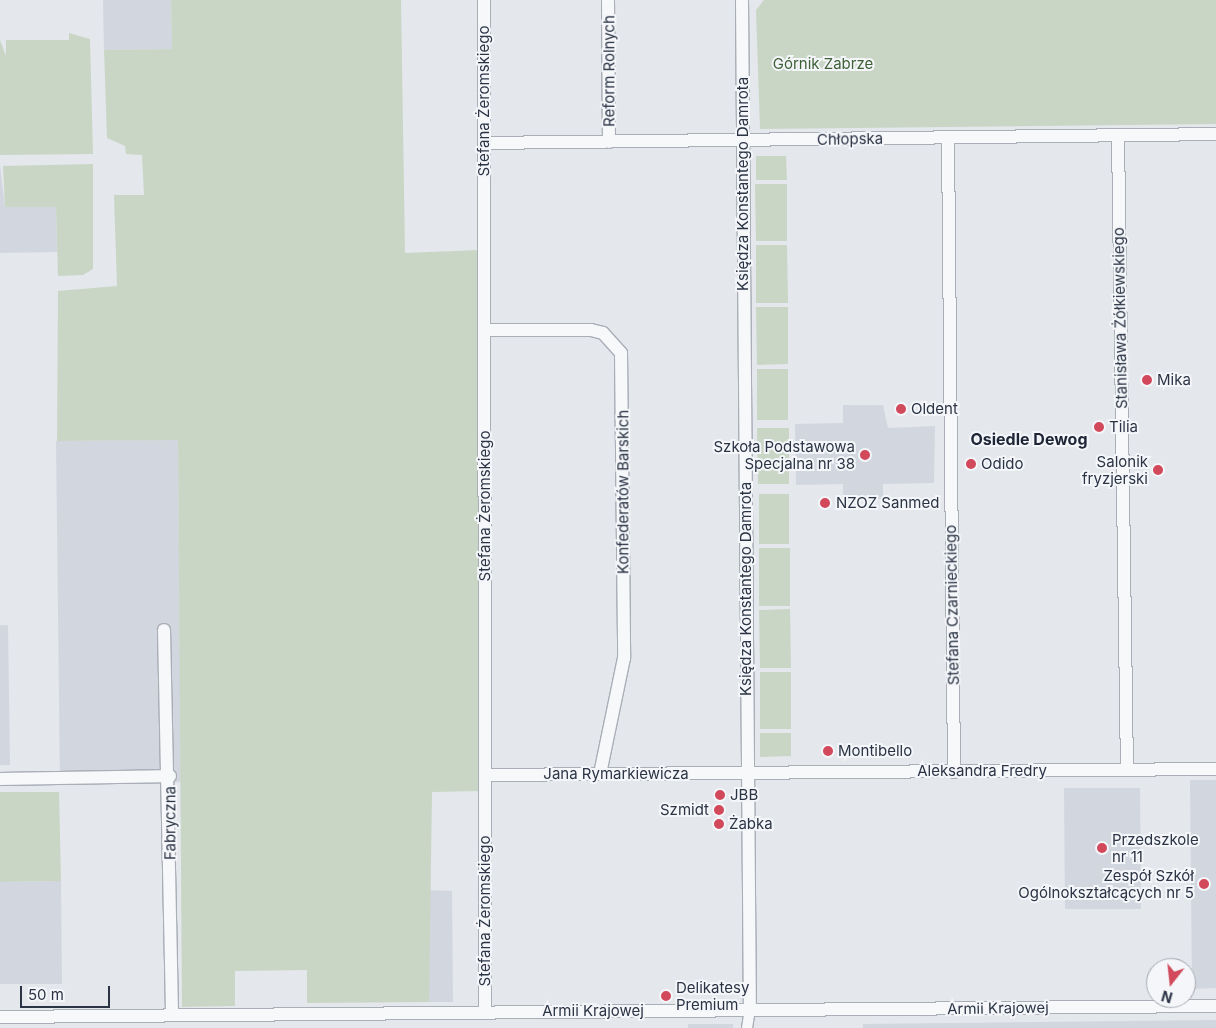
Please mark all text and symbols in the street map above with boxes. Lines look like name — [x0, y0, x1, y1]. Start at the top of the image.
street label: Reform Rolnych — [600, 15, 618, 127]
street label: Stefana Żeromskiego — [475, 26, 493, 176]
park label: Górnik Zabrze — [773, 55, 873, 73]
street label: Księdza Konstantego Damrota — [734, 77, 752, 291]
street label: Chłopska — [817, 129, 883, 149]
street label: Stanisława Żółkiewskiego — [1109, 227, 1131, 409]
place label: Mika — [1157, 371, 1191, 389]
marker: Mika — [1141, 374, 1153, 386]
place label: Oldent — [911, 400, 958, 418]
marker: Oldent — [895, 403, 907, 415]
street label: Konfederatów Barskich — [614, 410, 632, 574]
place label: Tilia — [1109, 418, 1138, 436]
marker: Tilia — [1093, 421, 1105, 433]
district label: Osiedle Dewog — [970, 429, 1088, 449]
street label: Stefana Żeromskiego — [476, 431, 494, 581]
place label: Szkoła Podstawowa Specjalna nr 38 — [714, 437, 855, 472]
marker: Szkoła Podstawowa Specjalna nr 38 — [859, 449, 871, 461]
place label: Salonik fryzjerski — [1082, 452, 1148, 487]
place label: Odido — [981, 455, 1023, 473]
marker: Odido — [965, 458, 977, 470]
marker: Salonik fryzjerski — [1152, 464, 1164, 476]
street label: Księdza Konstantego Damrota — [737, 482, 755, 696]
place label: NZOZ Sanmed — [836, 494, 939, 512]
marker: NZOZ Sanmed — [818, 496, 832, 510]
street label: Stefana Czarnieckiego — [942, 525, 962, 685]
place label: Montibello — [838, 742, 912, 760]
marker: Montibello — [822, 745, 834, 757]
street label: Aleksandra Fredry — [917, 762, 1047, 780]
street label: Jana Rymarkiewicza — [543, 765, 689, 783]
street label: Fabryczna — [161, 786, 179, 860]
place label: JBB — [730, 786, 758, 804]
marker: JBB — [714, 789, 726, 801]
place label: Szmidt — [660, 801, 709, 819]
marker: Szmidt — [713, 804, 725, 816]
place label: Żabka — [729, 815, 773, 833]
marker: Żabka — [713, 818, 725, 830]
place label: Przedszkole nr 11 — [1112, 830, 1199, 865]
street label: Stefana Żeromskiego — [476, 836, 494, 986]
marker: Przedszkole nr 11 — [1096, 842, 1108, 854]
place label: Zespół Szkół Ogólnokształcących nr 5 — [1018, 866, 1194, 901]
marker: Zespół Szkół Ogólnokształcących nr 5 — [1198, 878, 1210, 890]
north arrow — [1146, 958, 1196, 1008]
scale bar — [22, 976, 112, 1008]
place label: Delikatesy Premium — [676, 978, 749, 1013]
text: 50 m — [28, 985, 64, 1004]
text: N — [1160, 987, 1174, 1007]
marker: Delikatesy Premium — [660, 990, 672, 1002]
street label: Armii Krajowej — [947, 998, 1049, 1018]
street label: Armii Krajowej — [542, 1002, 644, 1020]

